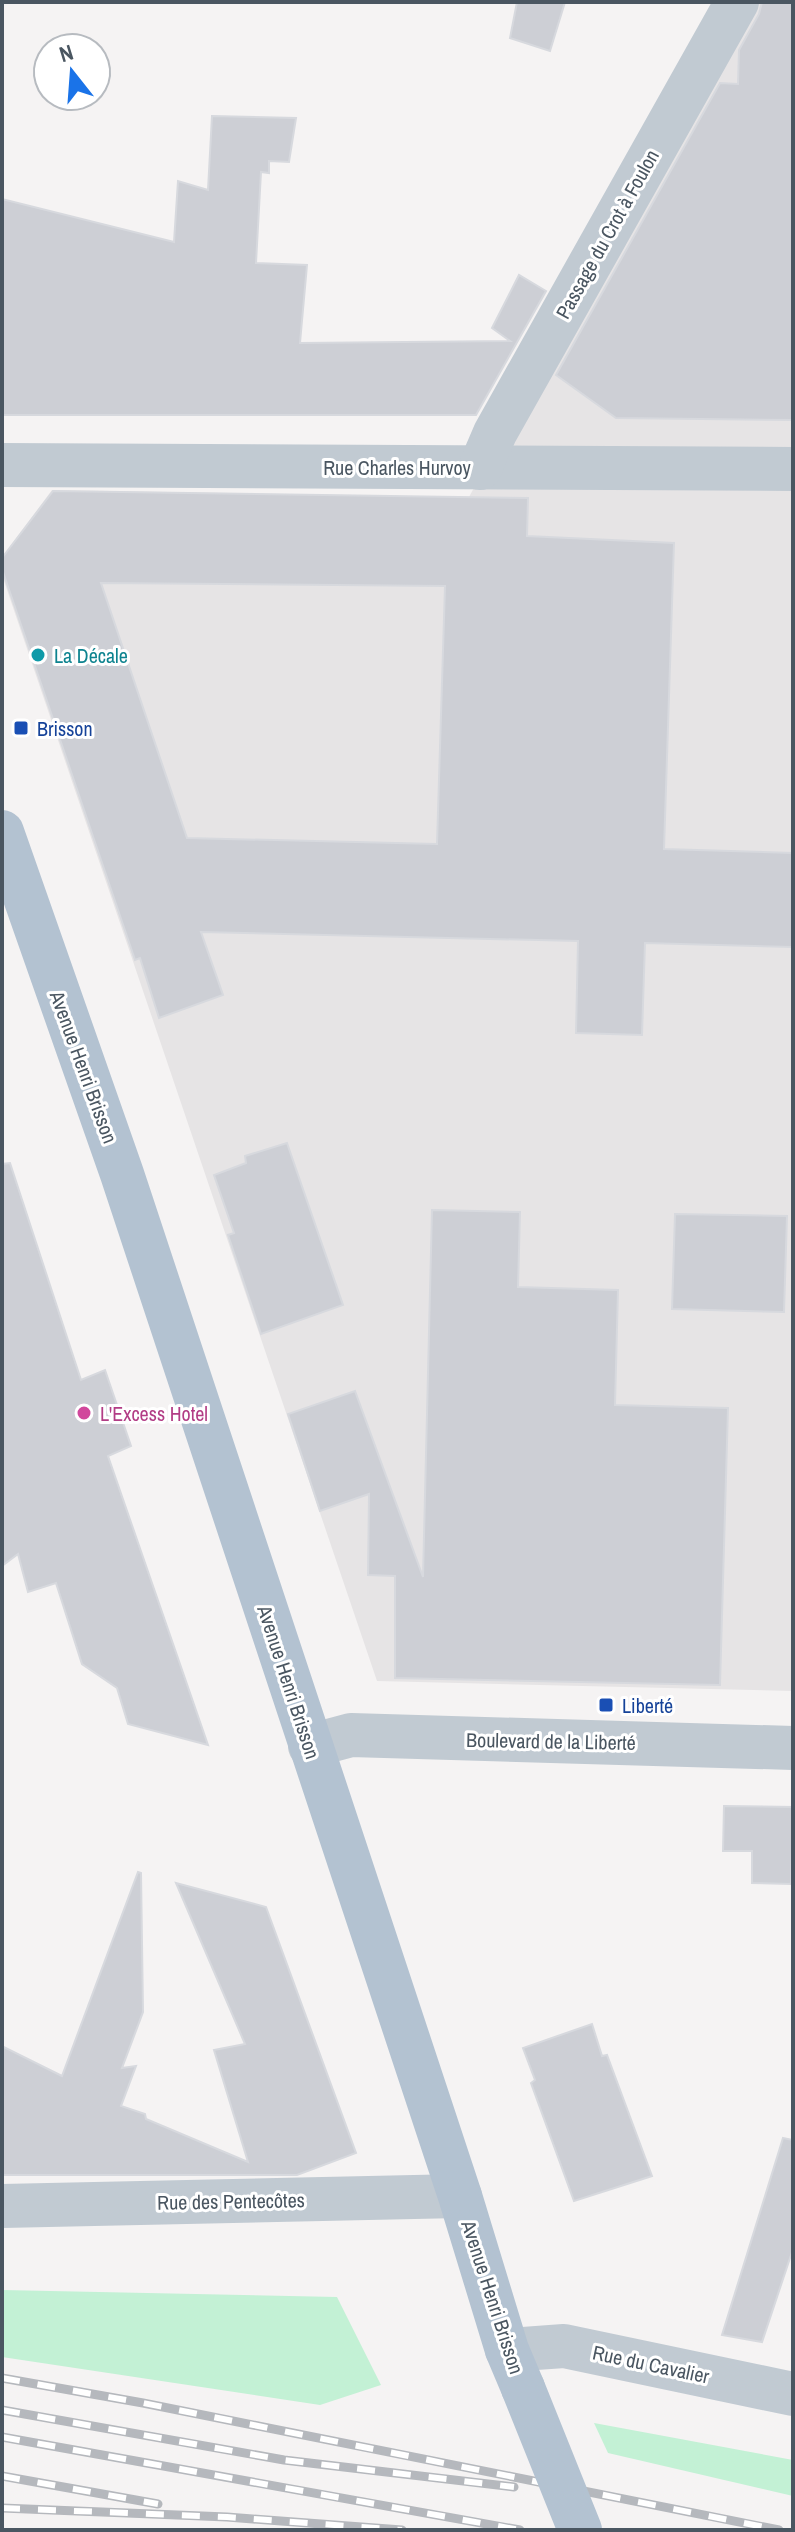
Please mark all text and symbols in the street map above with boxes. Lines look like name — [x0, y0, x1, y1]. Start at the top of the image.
north arrow — [32, 32, 112, 112]
text: N — [56, 37, 77, 69]
street label: Passage du Crot à Foulon — [549, 144, 665, 324]
street label: Rue Charles Hurvoy — [323, 454, 472, 481]
place label: La Décale — [54, 642, 128, 669]
marker: La Décale — [29, 646, 47, 664]
place label: Brisson — [37, 715, 93, 742]
marker: Brisson — [12, 719, 30, 737]
street label: Avenue Henri Brisson — [44, 986, 124, 1147]
place label: L'Excess Hotel — [100, 1400, 208, 1427]
marker: L'Excess Hotel — [75, 1404, 93, 1422]
street label: Avenue Henri Brisson — [251, 1601, 327, 1762]
place label: Liberté — [622, 1692, 673, 1719]
marker: Liberté — [597, 1696, 615, 1714]
street label: Boulevard de la Liberté — [466, 1726, 636, 1756]
street label: Rue des Pentecôtes — [157, 2186, 305, 2216]
street label: Avenue Henri Brisson — [455, 2216, 531, 2377]
street label: Rue du Cavalier — [590, 2338, 712, 2390]

